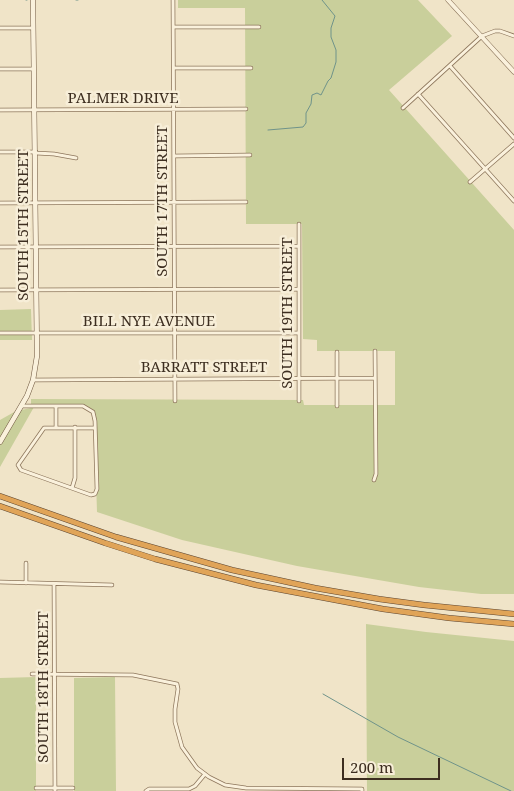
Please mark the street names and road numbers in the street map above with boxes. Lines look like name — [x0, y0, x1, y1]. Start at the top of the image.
street label: PALMER DRIVE — [67, 90, 179, 108]
street label: SOUTH 17TH STREET — [154, 125, 172, 277]
street label: SOUTH 15TH STREET — [15, 149, 33, 301]
street label: SOUTH 19TH STREET — [279, 237, 297, 389]
street label: BILL NYE AVENUE — [83, 313, 215, 331]
street label: BARRATT STREET — [141, 359, 267, 377]
street label: SOUTH 18TH STREET — [35, 611, 53, 763]

